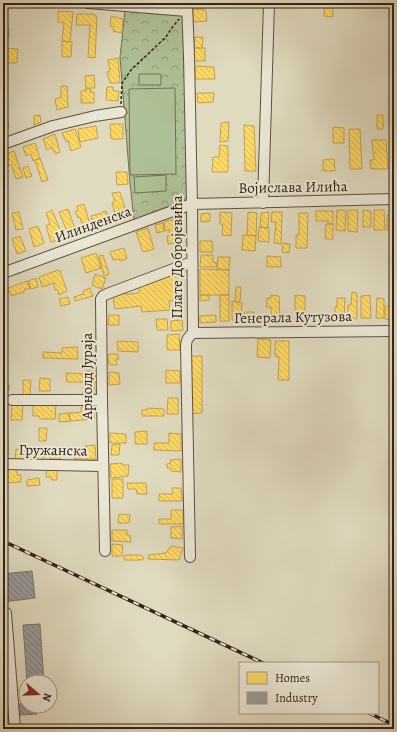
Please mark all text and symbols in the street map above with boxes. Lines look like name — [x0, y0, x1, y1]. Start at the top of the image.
street label: Војислава Илића — [238, 176, 348, 198]
street label: Плате Добројевића — [167, 195, 187, 319]
street label: Илинденска — [52, 201, 134, 247]
street label: Генерала Кутузова — [234, 306, 352, 328]
street label: Арнолд Јураја — [77, 332, 97, 421]
street label: Гружанска — [18, 439, 88, 461]
legend — [239, 662, 379, 714]
text: Homes — [275, 670, 310, 686]
north arrow — [18, 674, 58, 714]
text: Industry — [275, 690, 318, 706]
text: N — [39, 691, 55, 703]

